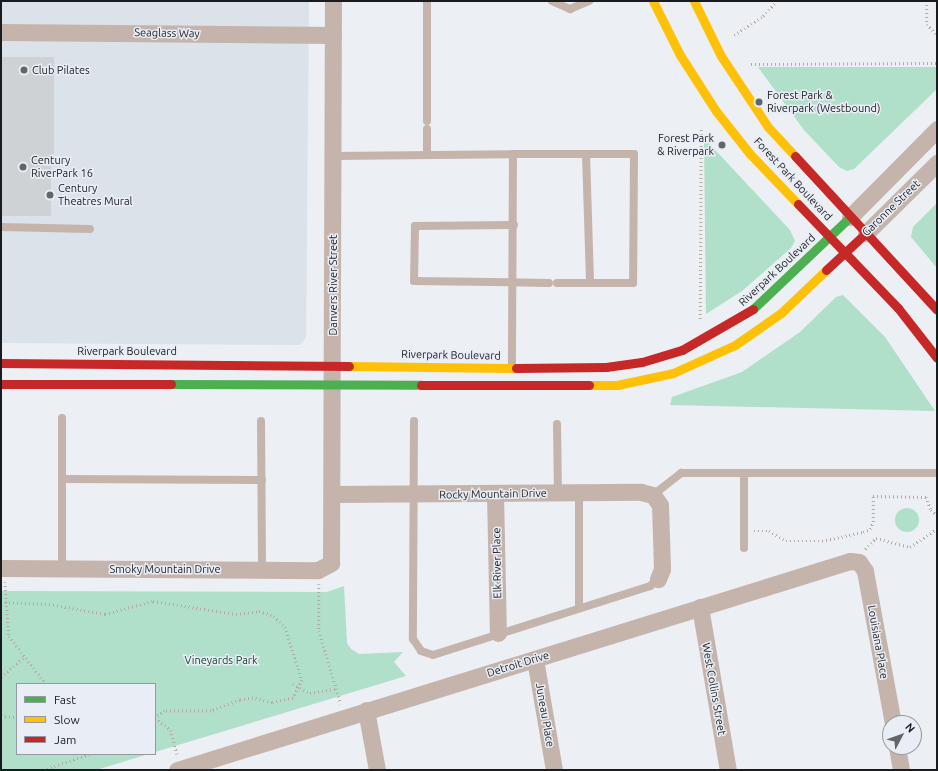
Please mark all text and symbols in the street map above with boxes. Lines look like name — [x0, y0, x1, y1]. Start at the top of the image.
street label: Seaglass Way — [134, 26, 200, 40]
place label: Club Pilates — [32, 63, 90, 77]
marker: Club Pilates — [19, 65, 29, 75]
place label: Forest Park & Riverpark (Westbound) — [767, 89, 880, 115]
marker: Forest Park & Riverpark (Westbound) — [754, 97, 764, 107]
place label: Forest Park & Riverpark — [657, 132, 714, 158]
street label: Forest Park Boulevard — [751, 135, 835, 223]
marker: Forest Park & Riverpark — [717, 140, 727, 150]
place label: Century RiverPark 16 — [31, 154, 93, 180]
marker: Century RiverPark 16 — [18, 162, 28, 172]
street label: Garonne Street — [859, 177, 923, 239]
place label: Century Theatres Mural — [58, 182, 133, 208]
marker: Century Theatres Mural — [45, 190, 55, 200]
street label: Riverpark Boulevard — [736, 231, 818, 309]
street label: Danvers River Street — [326, 235, 340, 335]
street label: Riverpark Boulevard — [77, 344, 177, 358]
street label: Riverpark Boulevard — [401, 348, 501, 362]
street label: Rocky Mountain Drive — [439, 486, 547, 502]
street label: Elk River Place — [490, 527, 504, 599]
street label: Smoky Mountain Drive — [109, 562, 221, 576]
street label: Louisiana Place — [865, 604, 891, 680]
street label: West Collins Street — [699, 642, 729, 736]
street label: Detroit Drive — [485, 648, 551, 680]
park label: Vineyards Park — [184, 653, 258, 667]
street label: Juneau Place — [533, 682, 557, 748]
legend — [16, 683, 156, 755]
text: Fast — [54, 693, 76, 706]
text: Slow — [54, 713, 80, 726]
north arrow — [882, 715, 922, 755]
text: N — [903, 721, 918, 735]
text: Jam — [54, 733, 76, 746]

